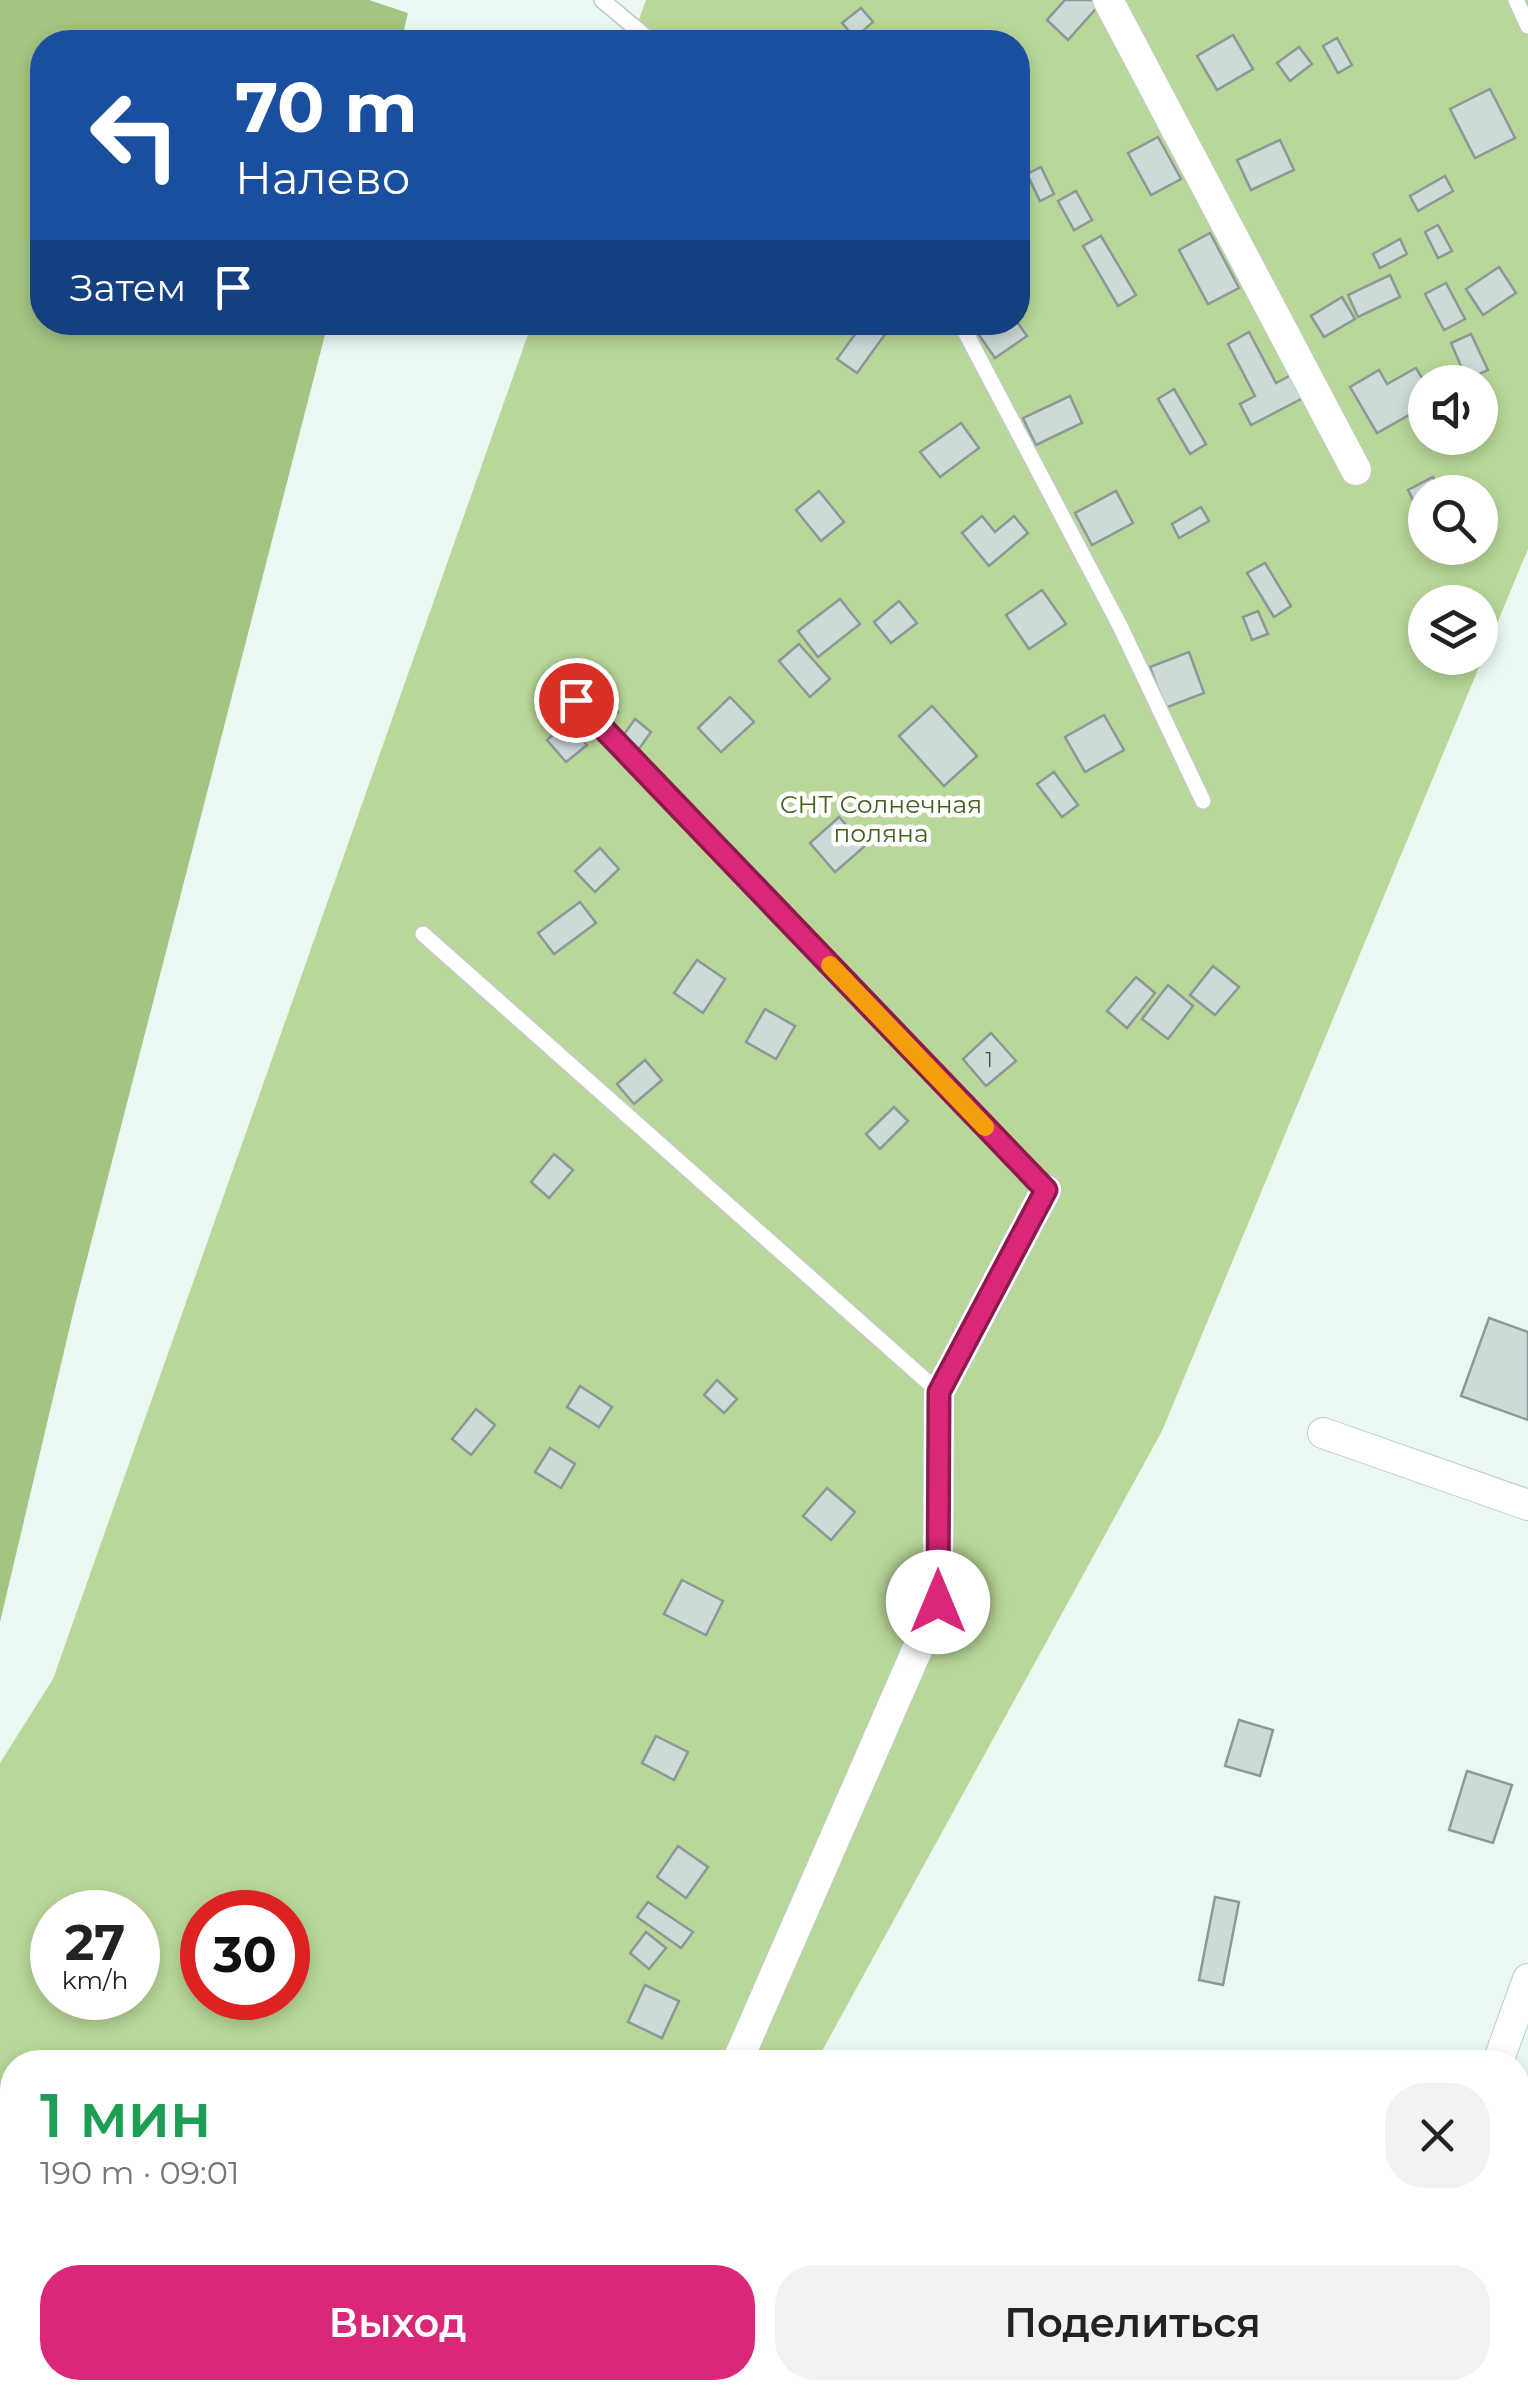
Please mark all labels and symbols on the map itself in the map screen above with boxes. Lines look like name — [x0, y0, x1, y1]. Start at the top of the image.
pin — [534, 658, 619, 743]
park label: СНТ Солнечная поляна — [780, 789, 982, 848]
house number: 1 — [985, 1048, 993, 1072]
position arrow — [886, 1550, 990, 1654]
speed limit sign: 30 — [180, 1890, 310, 2020]

